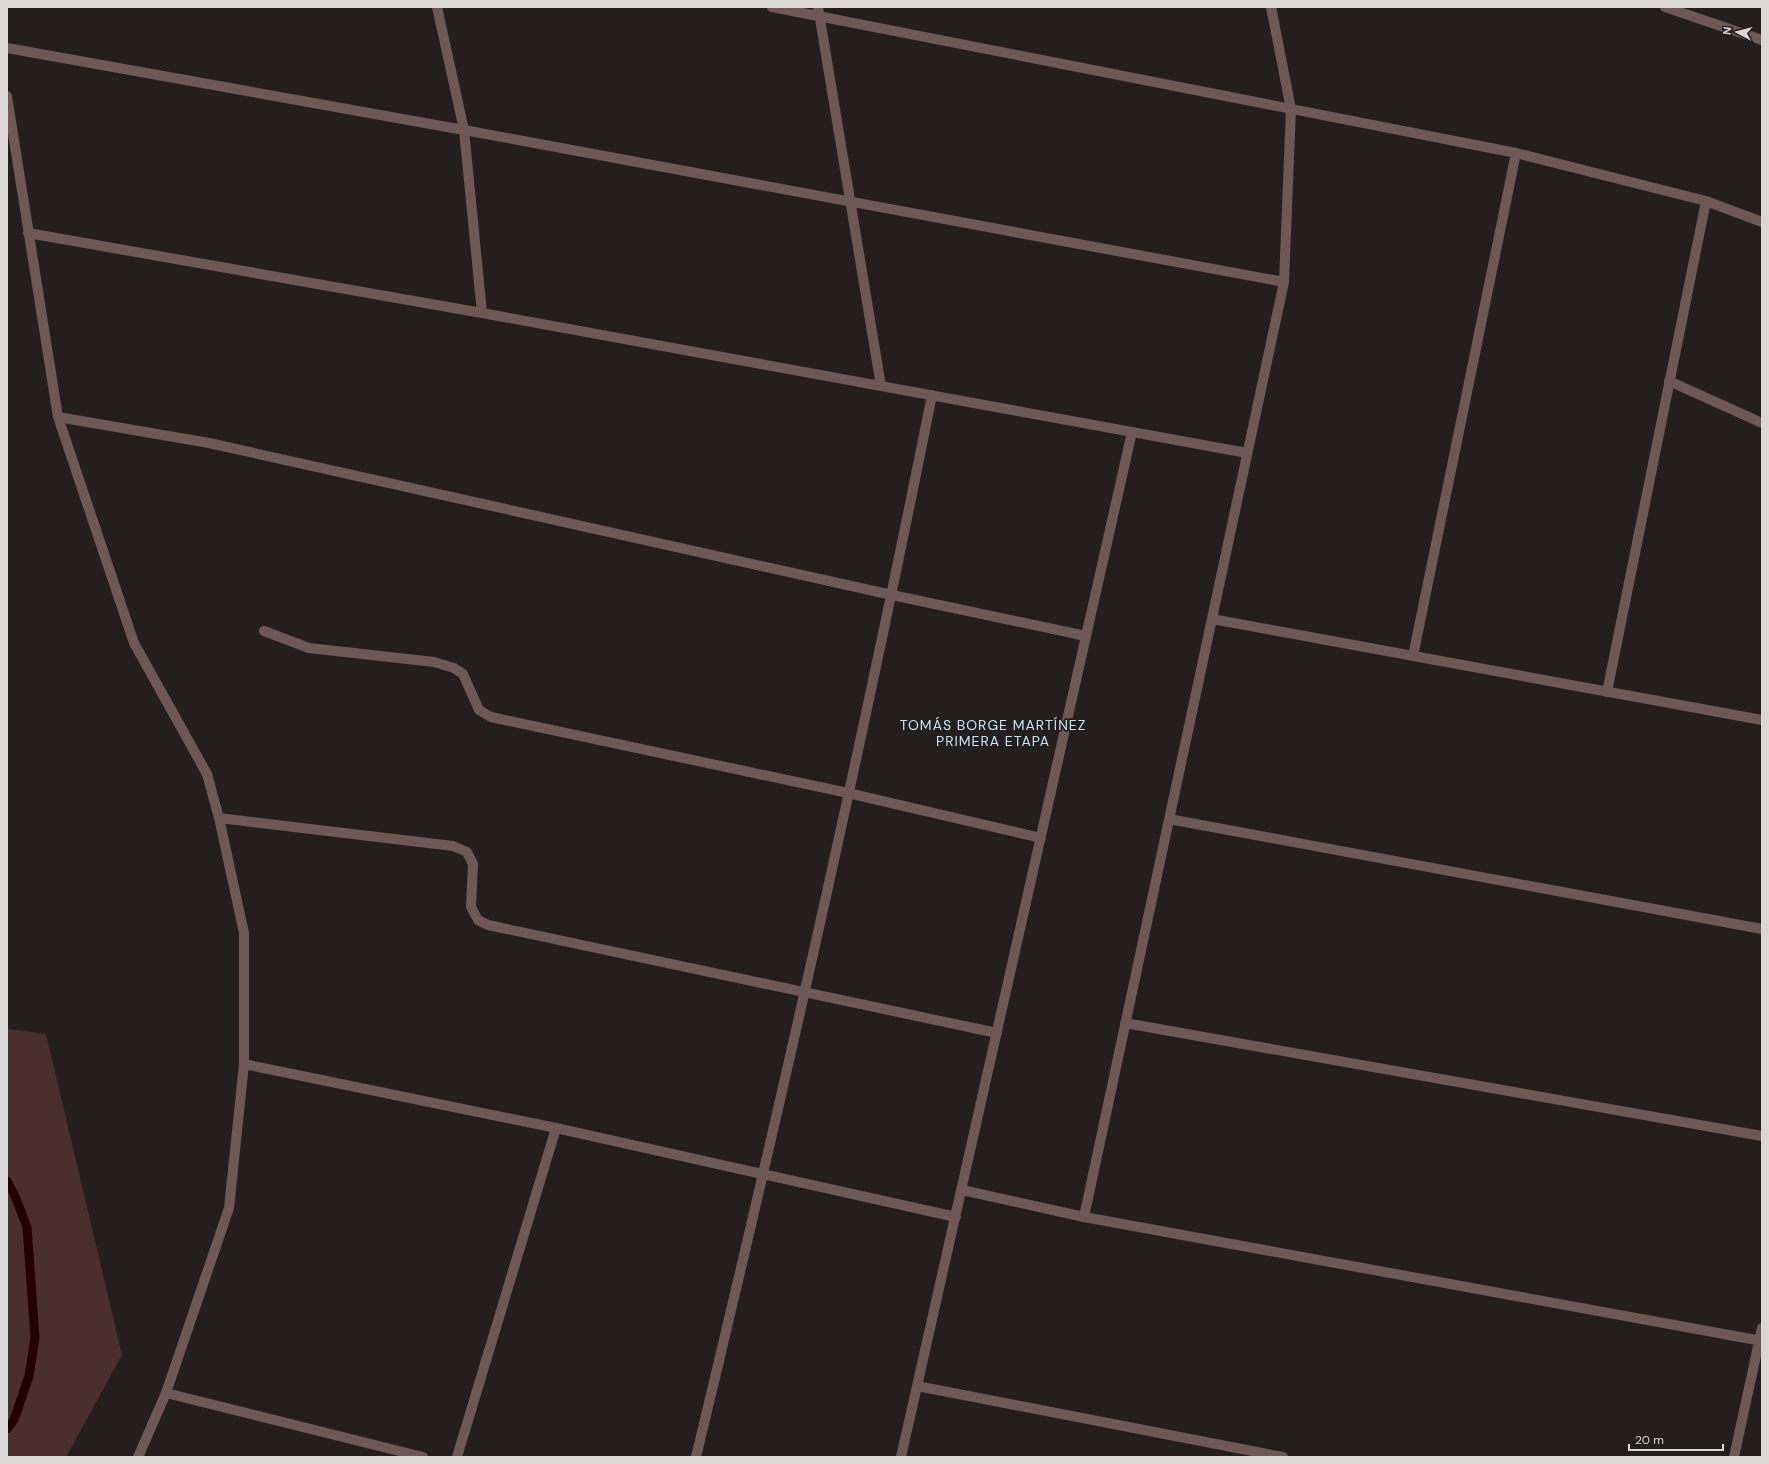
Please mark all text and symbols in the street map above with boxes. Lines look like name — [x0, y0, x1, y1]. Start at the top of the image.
north arrow — [1717, 12, 1757, 52]
text: N — [1720, 26, 1735, 36]
district label: TOMÁS BORGE MARTÍNEZ PRIMERA ETAPA — [900, 716, 1086, 750]
scale bar — [1629, 1426, 1723, 1452]
text: 20 m — [1635, 1432, 1664, 1448]

